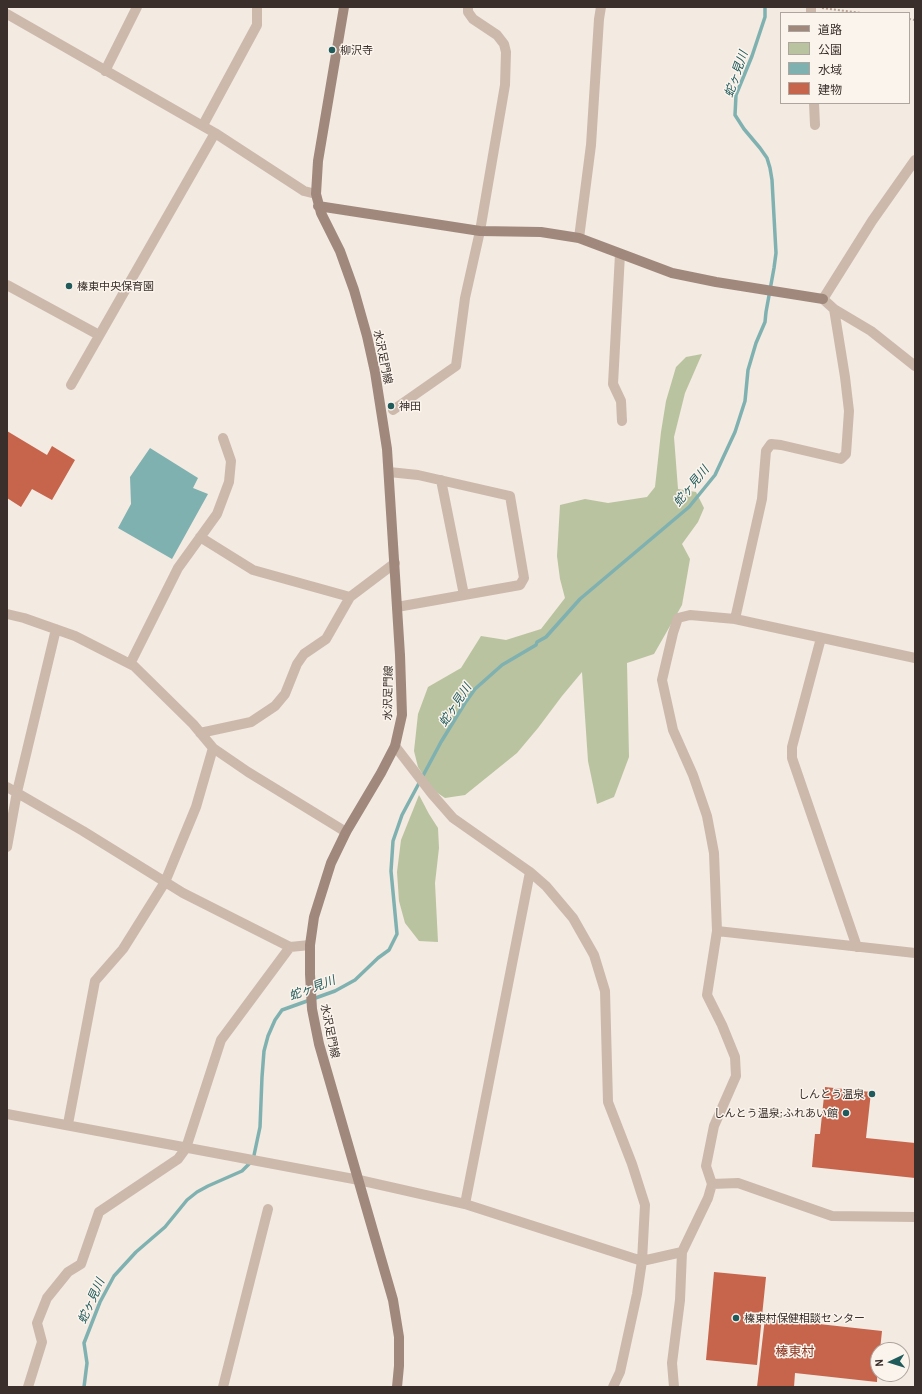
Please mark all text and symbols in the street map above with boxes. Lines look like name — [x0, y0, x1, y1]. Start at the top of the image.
legend — [780, 12, 910, 104]
text: 道路 — [818, 22, 842, 36]
text: 公園 — [818, 42, 842, 56]
place label: 柳沢寺 — [340, 43, 373, 57]
marker: 柳沢寺 — [327, 45, 337, 55]
water label: 蛇ヶ見川 — [721, 49, 751, 99]
text: 水域 — [818, 62, 842, 76]
text: 建物 — [818, 82, 842, 96]
place label: 榛東中央保育園 — [77, 279, 154, 293]
marker: 榛東中央保育園 — [64, 281, 74, 291]
street label: 水沢足門線 — [371, 329, 395, 385]
place label: 神田 — [399, 399, 421, 413]
marker: 神田 — [386, 401, 396, 411]
water label: 蛇ヶ見川 — [670, 463, 712, 509]
street label: 水沢足門線 — [381, 665, 395, 721]
water label: 蛇ヶ見川 — [436, 681, 474, 729]
water label: 蛇ヶ見川 — [287, 973, 337, 1003]
street label: 水沢足門線 — [318, 1003, 342, 1059]
place label: しんとう温泉 — [798, 1087, 864, 1101]
marker: しんとう温泉 — [867, 1089, 877, 1099]
place label: しんとう温泉;ふれあい館 — [714, 1106, 838, 1120]
marker: しんとう温泉;ふれあい館 — [841, 1108, 851, 1118]
water label: 蛇ヶ見川 — [75, 1276, 107, 1326]
place label: 榛東村保健相談センター — [744, 1311, 865, 1325]
marker: 榛東村保健相談センター — [731, 1313, 741, 1323]
north arrow — [870, 1342, 910, 1382]
district label: 榛東村 — [776, 1344, 814, 1360]
text: N — [872, 1359, 885, 1367]

